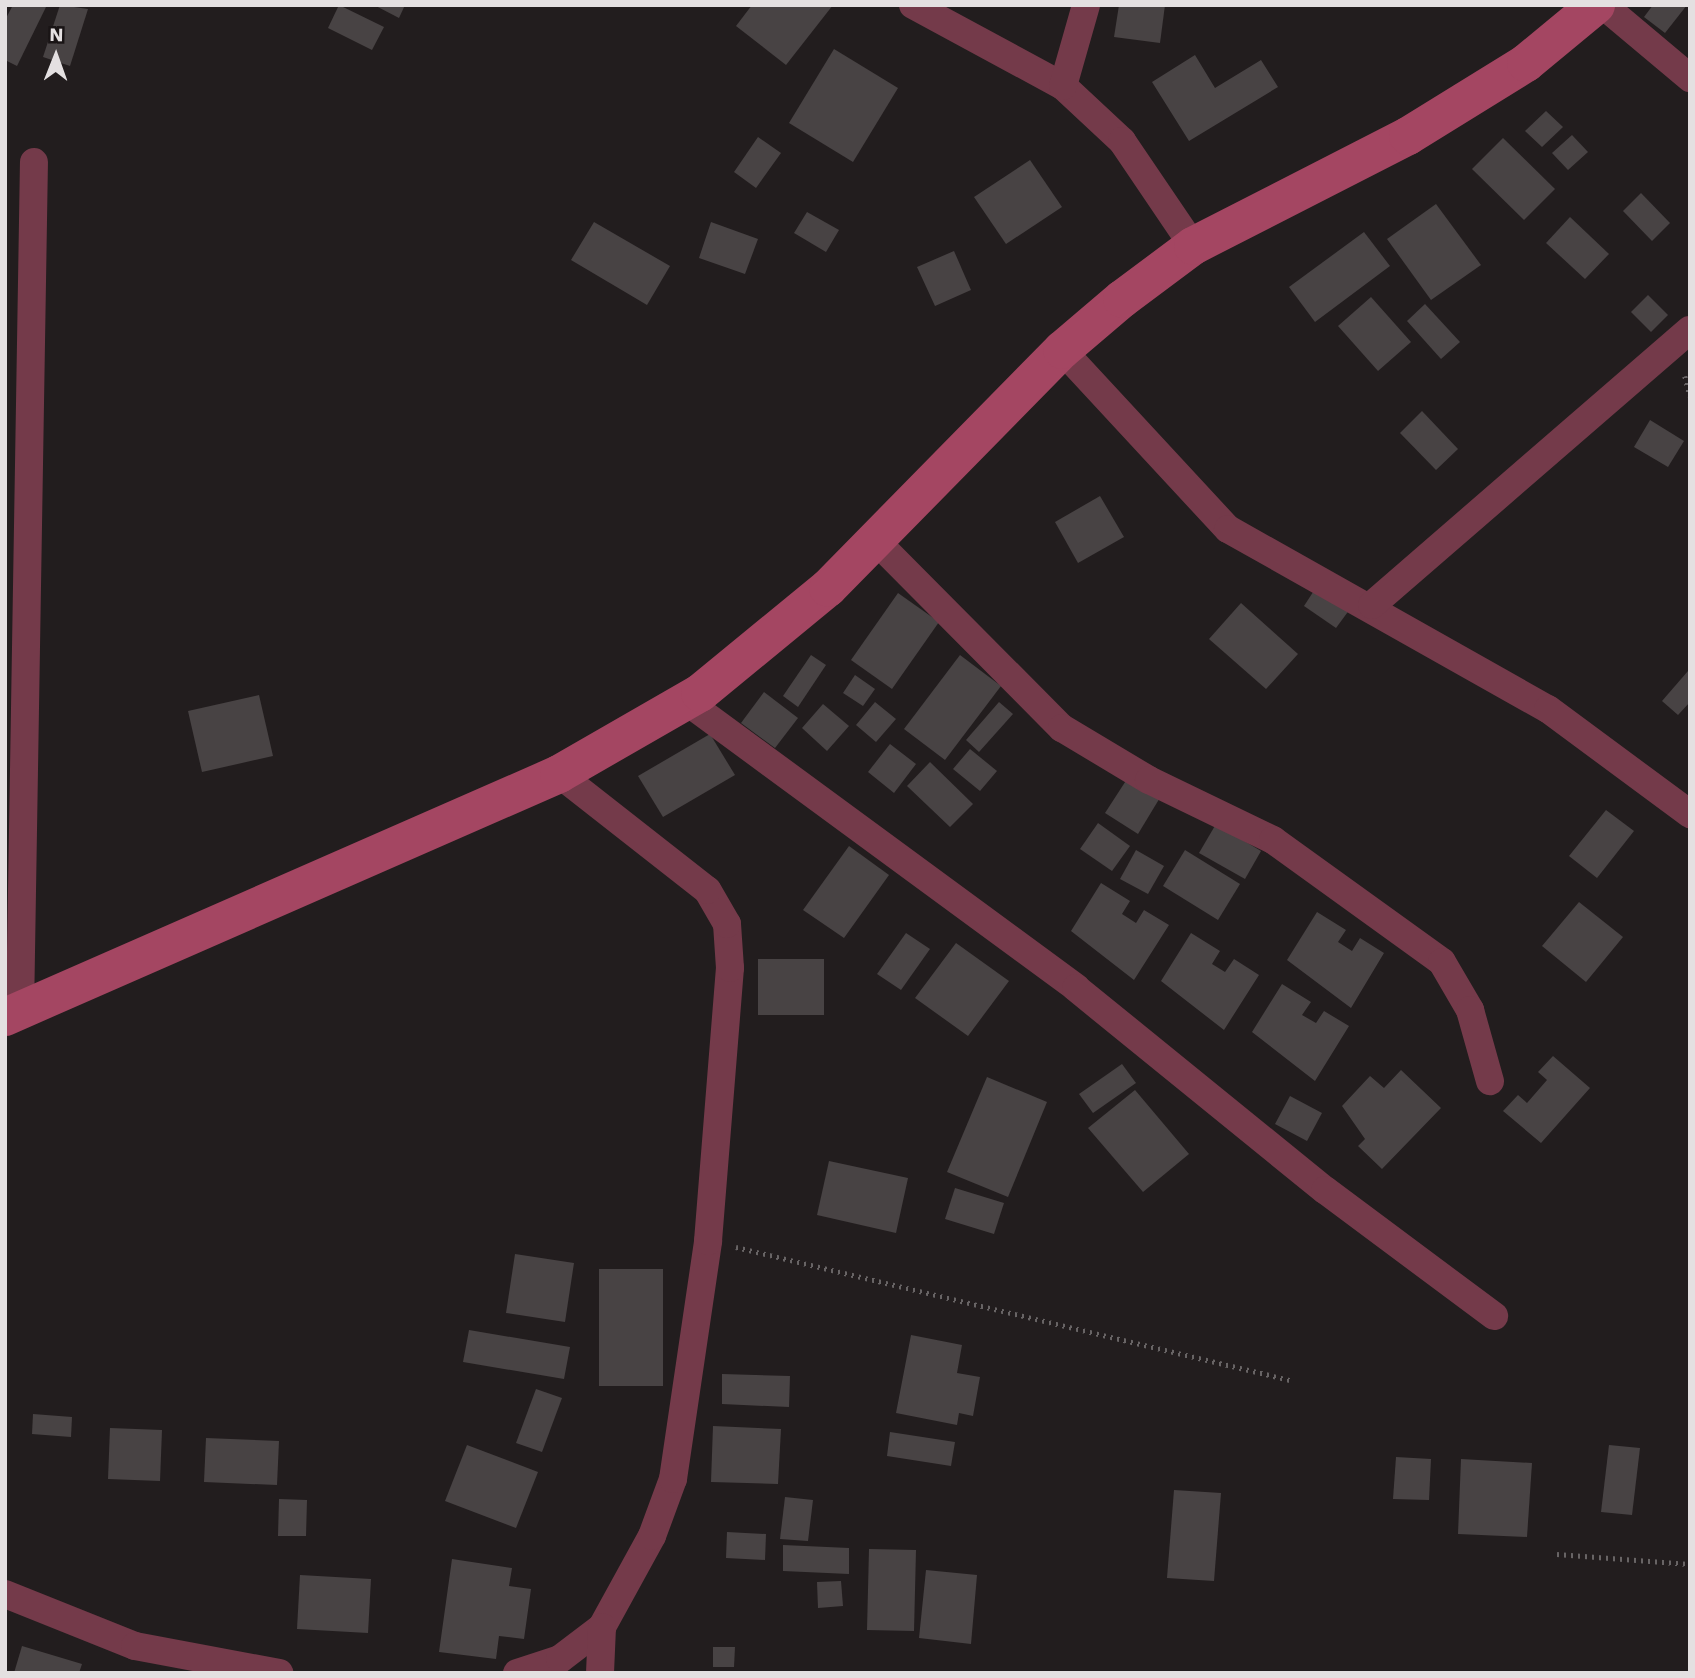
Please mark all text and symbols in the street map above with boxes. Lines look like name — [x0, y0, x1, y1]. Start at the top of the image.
north arrow — [21, 21, 91, 91]
text: N — [49, 23, 64, 46]

